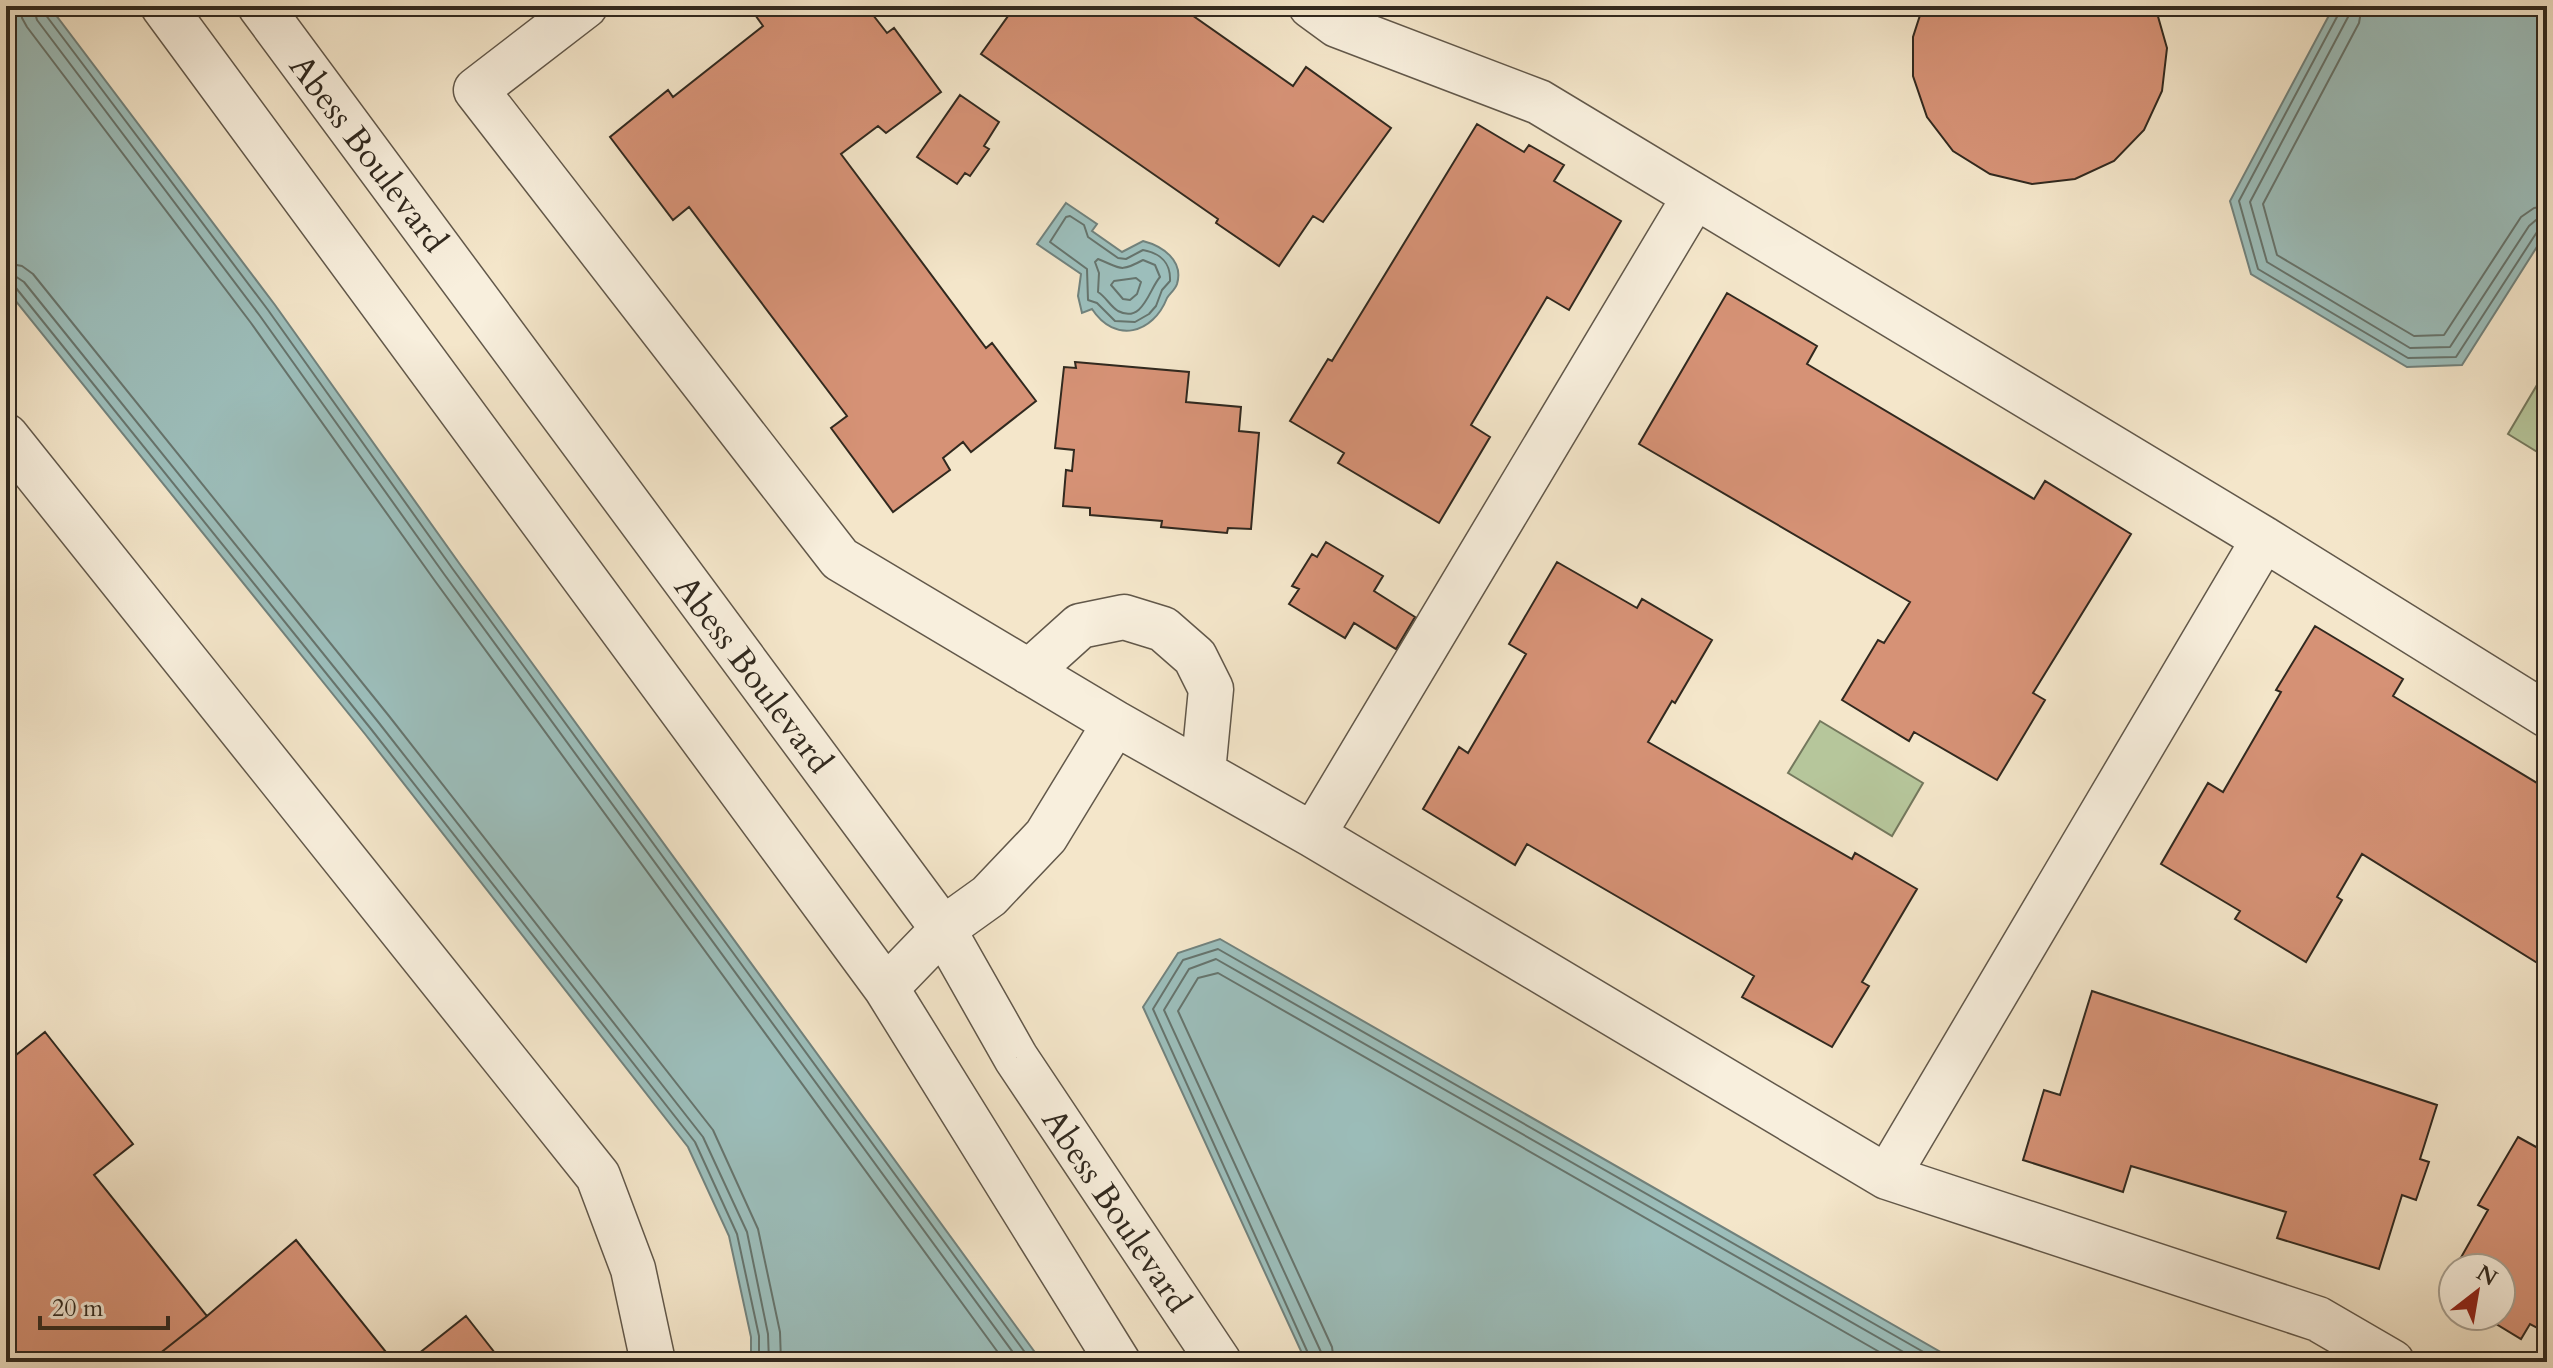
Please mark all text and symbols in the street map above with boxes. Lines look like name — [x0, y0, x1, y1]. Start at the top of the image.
street label: Abess Boulevard — [279, 45, 458, 262]
street label: Abess Boulevard — [664, 566, 843, 783]
street label: Abess Boulevard — [1031, 1100, 1201, 1321]
north arrow — [2437, 1252, 2517, 1332]
text: N — [2471, 1258, 2503, 1293]
scale bar — [40, 1280, 168, 1330]
text: 20 m — [52, 1292, 104, 1325]

